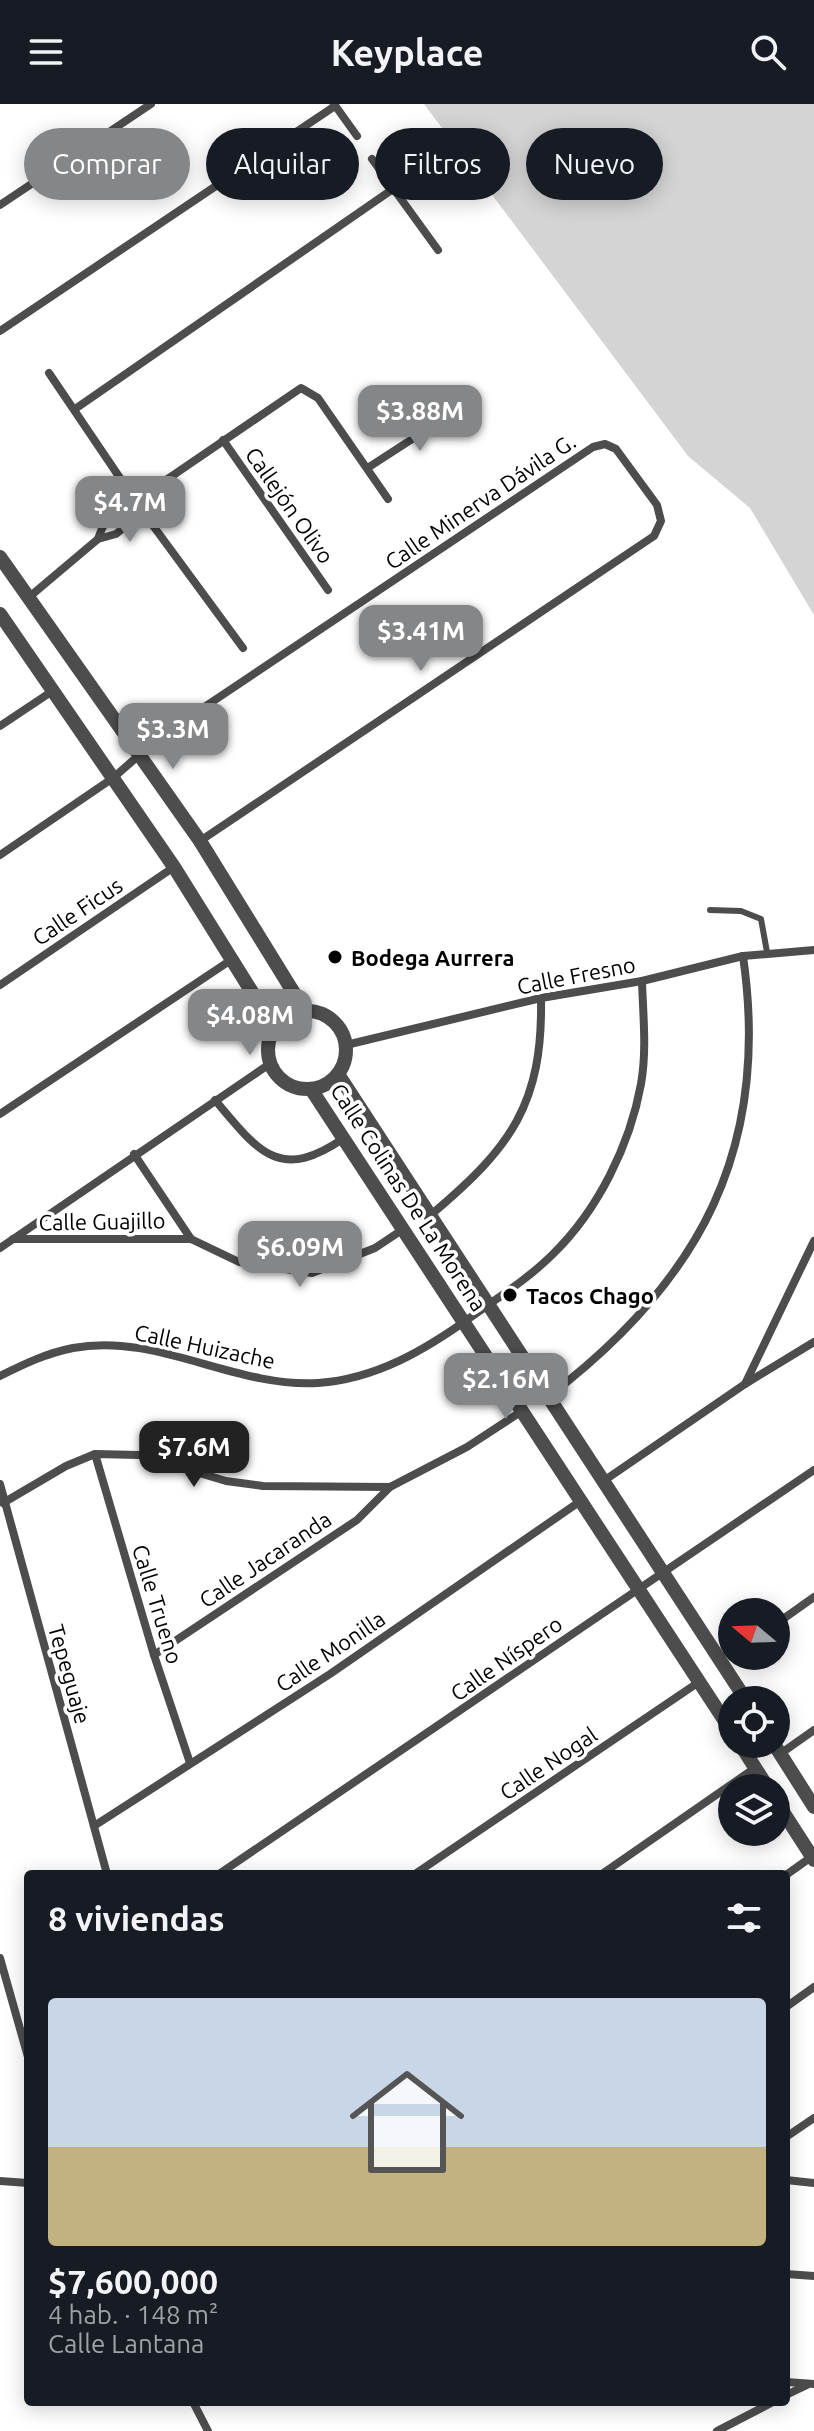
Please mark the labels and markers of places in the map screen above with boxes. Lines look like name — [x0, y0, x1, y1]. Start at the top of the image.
pin: $3.88M — [355, 385, 485, 453]
pin: $4.7M — [74, 476, 186, 544]
pin: $3.41M — [356, 605, 486, 673]
pin: $3.3M — [117, 703, 229, 771]
place label: Bodega Aurrera — [351, 945, 515, 970]
marker: Bodega Aurrera — [326, 948, 344, 966]
pin: $4.08M — [185, 989, 315, 1057]
pin: $6.09M — [235, 1221, 365, 1289]
place label: Tacos Chago — [526, 1283, 654, 1308]
marker: Tacos Chago — [501, 1286, 519, 1304]
pin: $2.16M — [441, 1353, 571, 1421]
pin: $7.6M — [138, 1421, 250, 1489]

